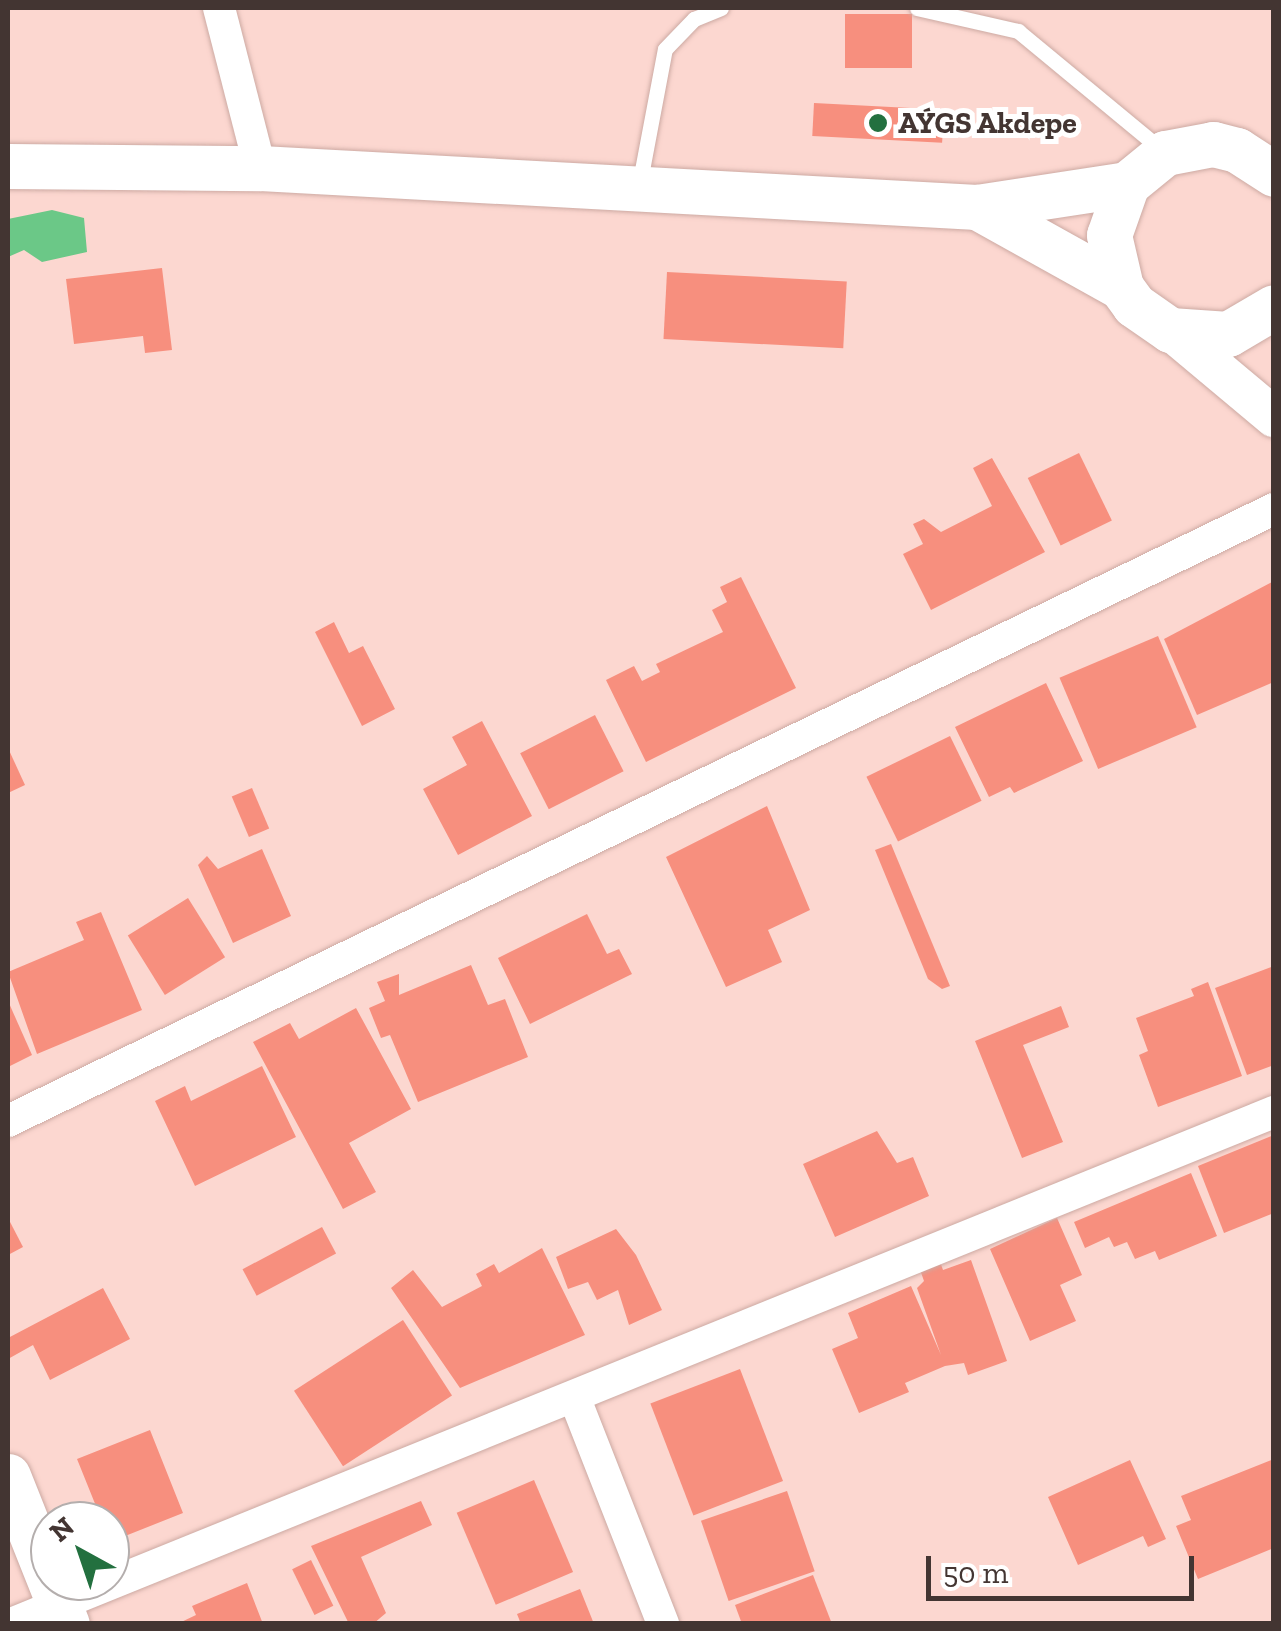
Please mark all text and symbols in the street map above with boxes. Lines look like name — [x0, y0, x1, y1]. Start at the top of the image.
place label: AÝGS Akdepe — [898, 105, 1078, 141]
marker: AÝGS Akdepe — [867, 112, 889, 134]
north arrow — [30, 1501, 130, 1601]
text: N — [43, 1510, 80, 1549]
scale bar — [931, 1536, 1198, 1598]
text: 50 m — [943, 1555, 1008, 1591]

